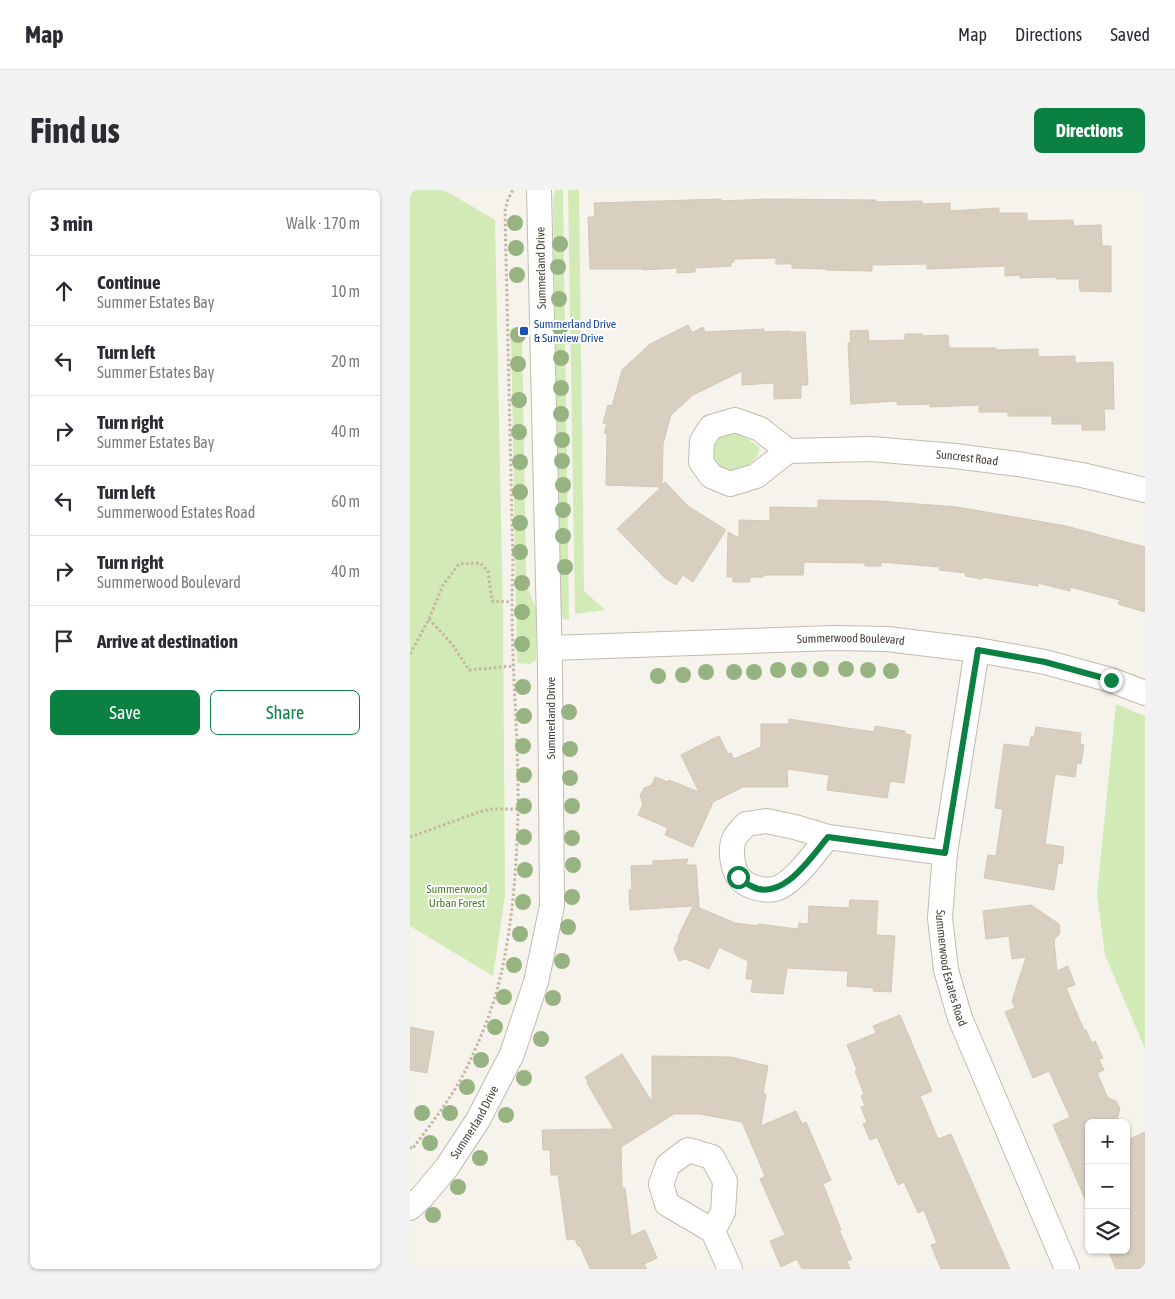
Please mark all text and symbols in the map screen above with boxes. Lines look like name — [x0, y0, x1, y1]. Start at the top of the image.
text: Map — [25, 21, 64, 48]
text: Map — [958, 24, 987, 45]
text: Directions — [1015, 24, 1082, 45]
text: Saved — [1110, 24, 1150, 45]
button: Directions — [1034, 108, 1145, 153]
text: Find us — [30, 110, 120, 150]
text: 3 min — [50, 211, 93, 235]
text: Walk · 170 m — [286, 214, 360, 232]
street label: Summerland Drive — [533, 227, 549, 309]
text: Continue — [97, 271, 161, 293]
icon: ahead — [50, 277, 78, 305]
text: 10 m — [331, 282, 360, 300]
text: Summer Estates Bay — [97, 293, 214, 311]
place label: Summerland Drive & Sunview Drive — [534, 317, 616, 345]
marker: Summerland Drive & Sunview Drive — [518, 325, 530, 337]
text: Turn left — [97, 341, 155, 363]
icon: left — [50, 347, 78, 375]
text: 20 m — [331, 352, 360, 370]
text: Summer Estates Bay — [97, 363, 214, 381]
text: Turn right — [97, 411, 164, 433]
icon: right — [50, 417, 78, 445]
text: 40 m — [331, 422, 360, 440]
text: Summer Estates Bay — [97, 433, 214, 451]
street label: Suncrest Road — [935, 447, 999, 468]
text: Turn left — [97, 481, 155, 503]
icon: left — [50, 487, 78, 515]
text: 60 m — [331, 492, 360, 510]
text: Summerwood Estates Road — [97, 503, 255, 521]
text: Turn right — [97, 551, 164, 573]
icon: right — [50, 557, 78, 585]
text: 40 m — [331, 562, 360, 580]
text: Summerwood Boulevard — [97, 573, 241, 591]
icon: arrive — [50, 627, 78, 655]
text: Arrive at destination — [97, 630, 238, 652]
street label: Summerwood Boulevard — [797, 631, 906, 648]
route end — [1100, 669, 1123, 692]
street label: Summerland Drive — [544, 677, 558, 759]
button: Save — [50, 690, 200, 735]
button: Share — [210, 690, 360, 735]
route start — [727, 866, 750, 889]
park label: Summerwood Urban Forest — [426, 882, 488, 910]
street label: Summerwood Estates Road — [933, 909, 970, 1028]
street label: Summerland Drive — [447, 1083, 501, 1161]
map controls — [1085, 1119, 1130, 1254]
button: + — [1085, 1119, 1130, 1164]
button: − — [1085, 1164, 1130, 1209]
button: layers — [1085, 1209, 1130, 1254]

